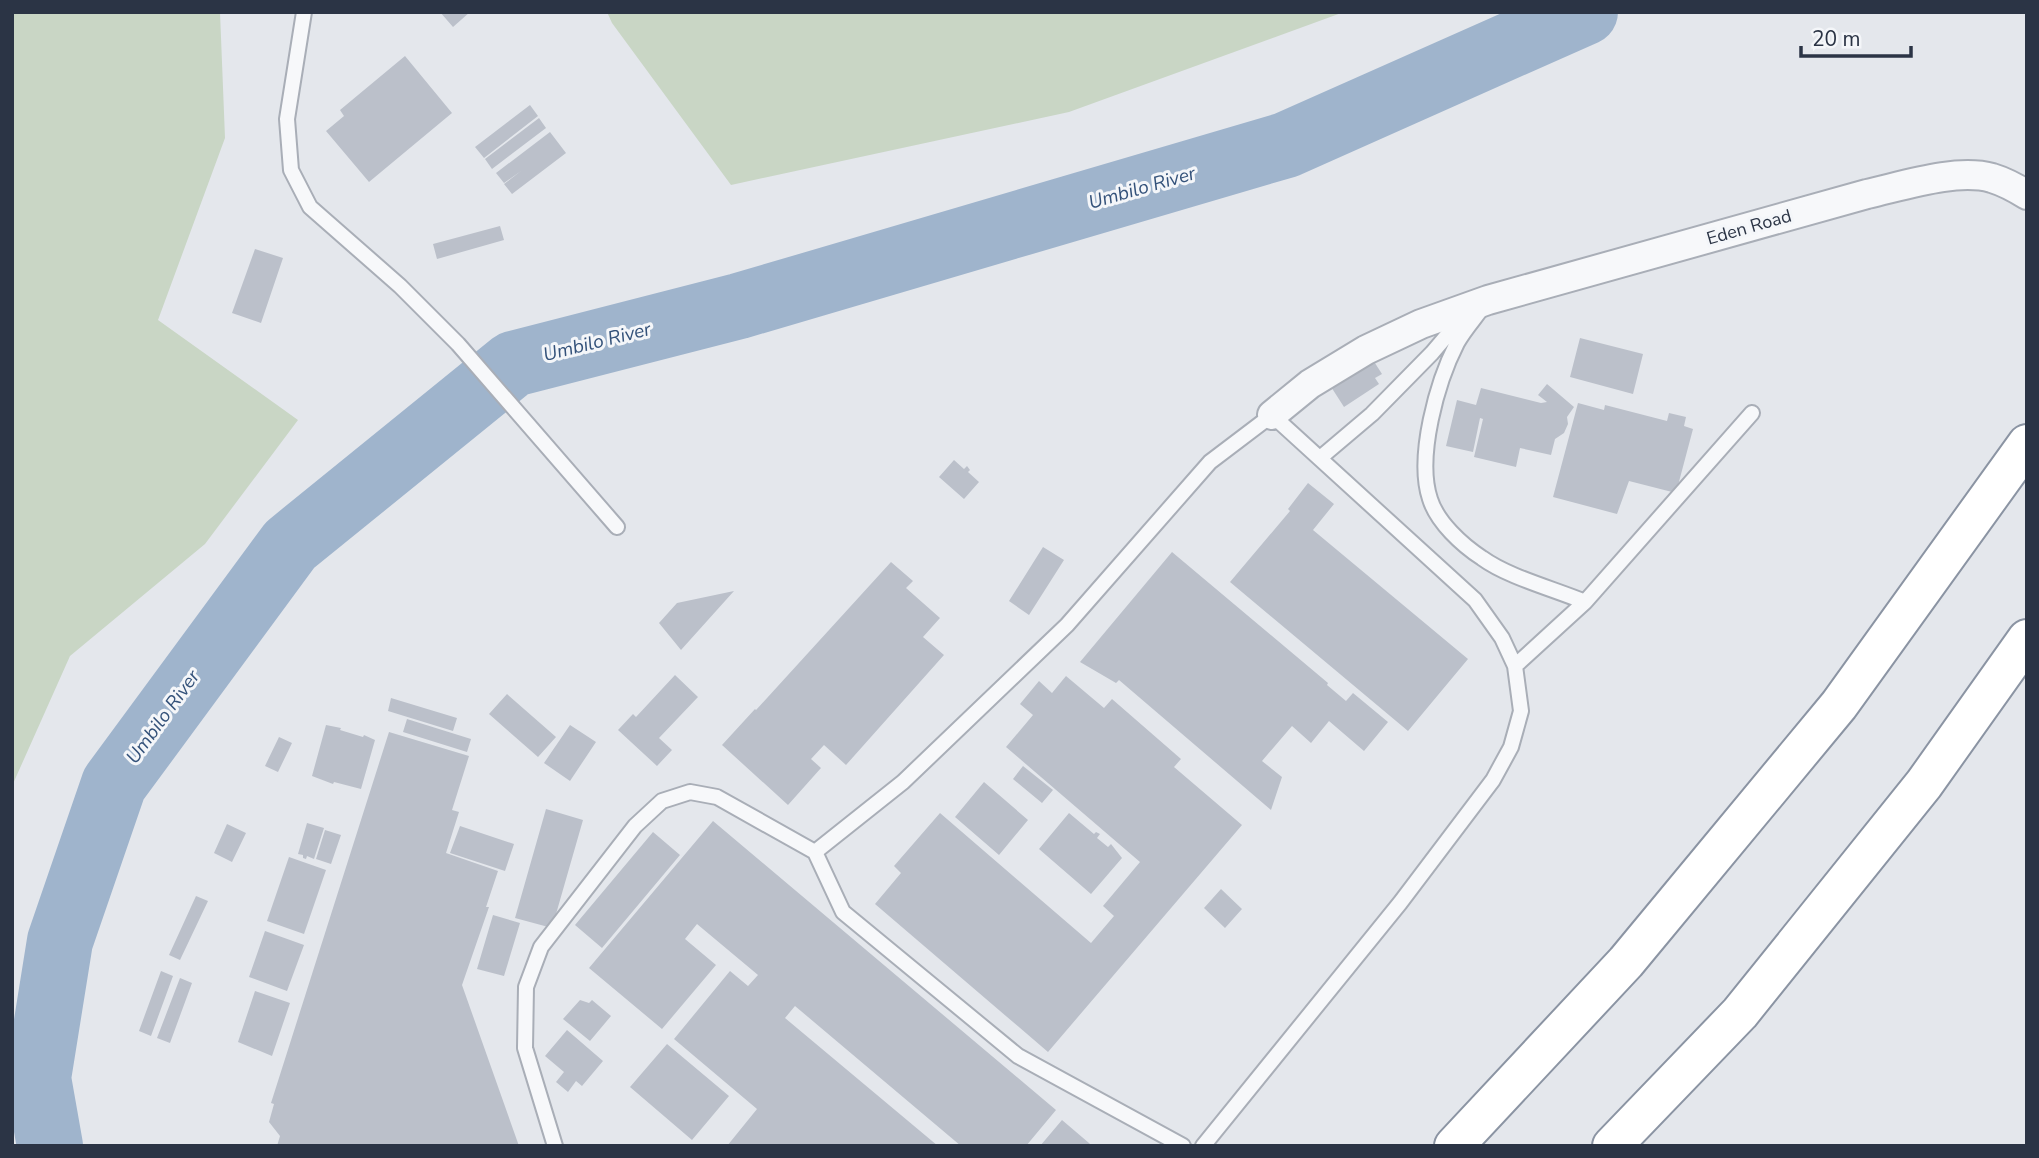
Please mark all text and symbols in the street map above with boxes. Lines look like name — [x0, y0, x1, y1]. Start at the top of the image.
scale bar — [1801, 14, 1911, 58]
text: 20 m — [1812, 25, 1861, 53]
water label: Umbilo River — [1085, 160, 1200, 216]
street label: Eden Road — [1704, 203, 1794, 251]
water label: Umbilo River — [540, 316, 655, 368]
water label: Umbilo River — [120, 664, 207, 769]

